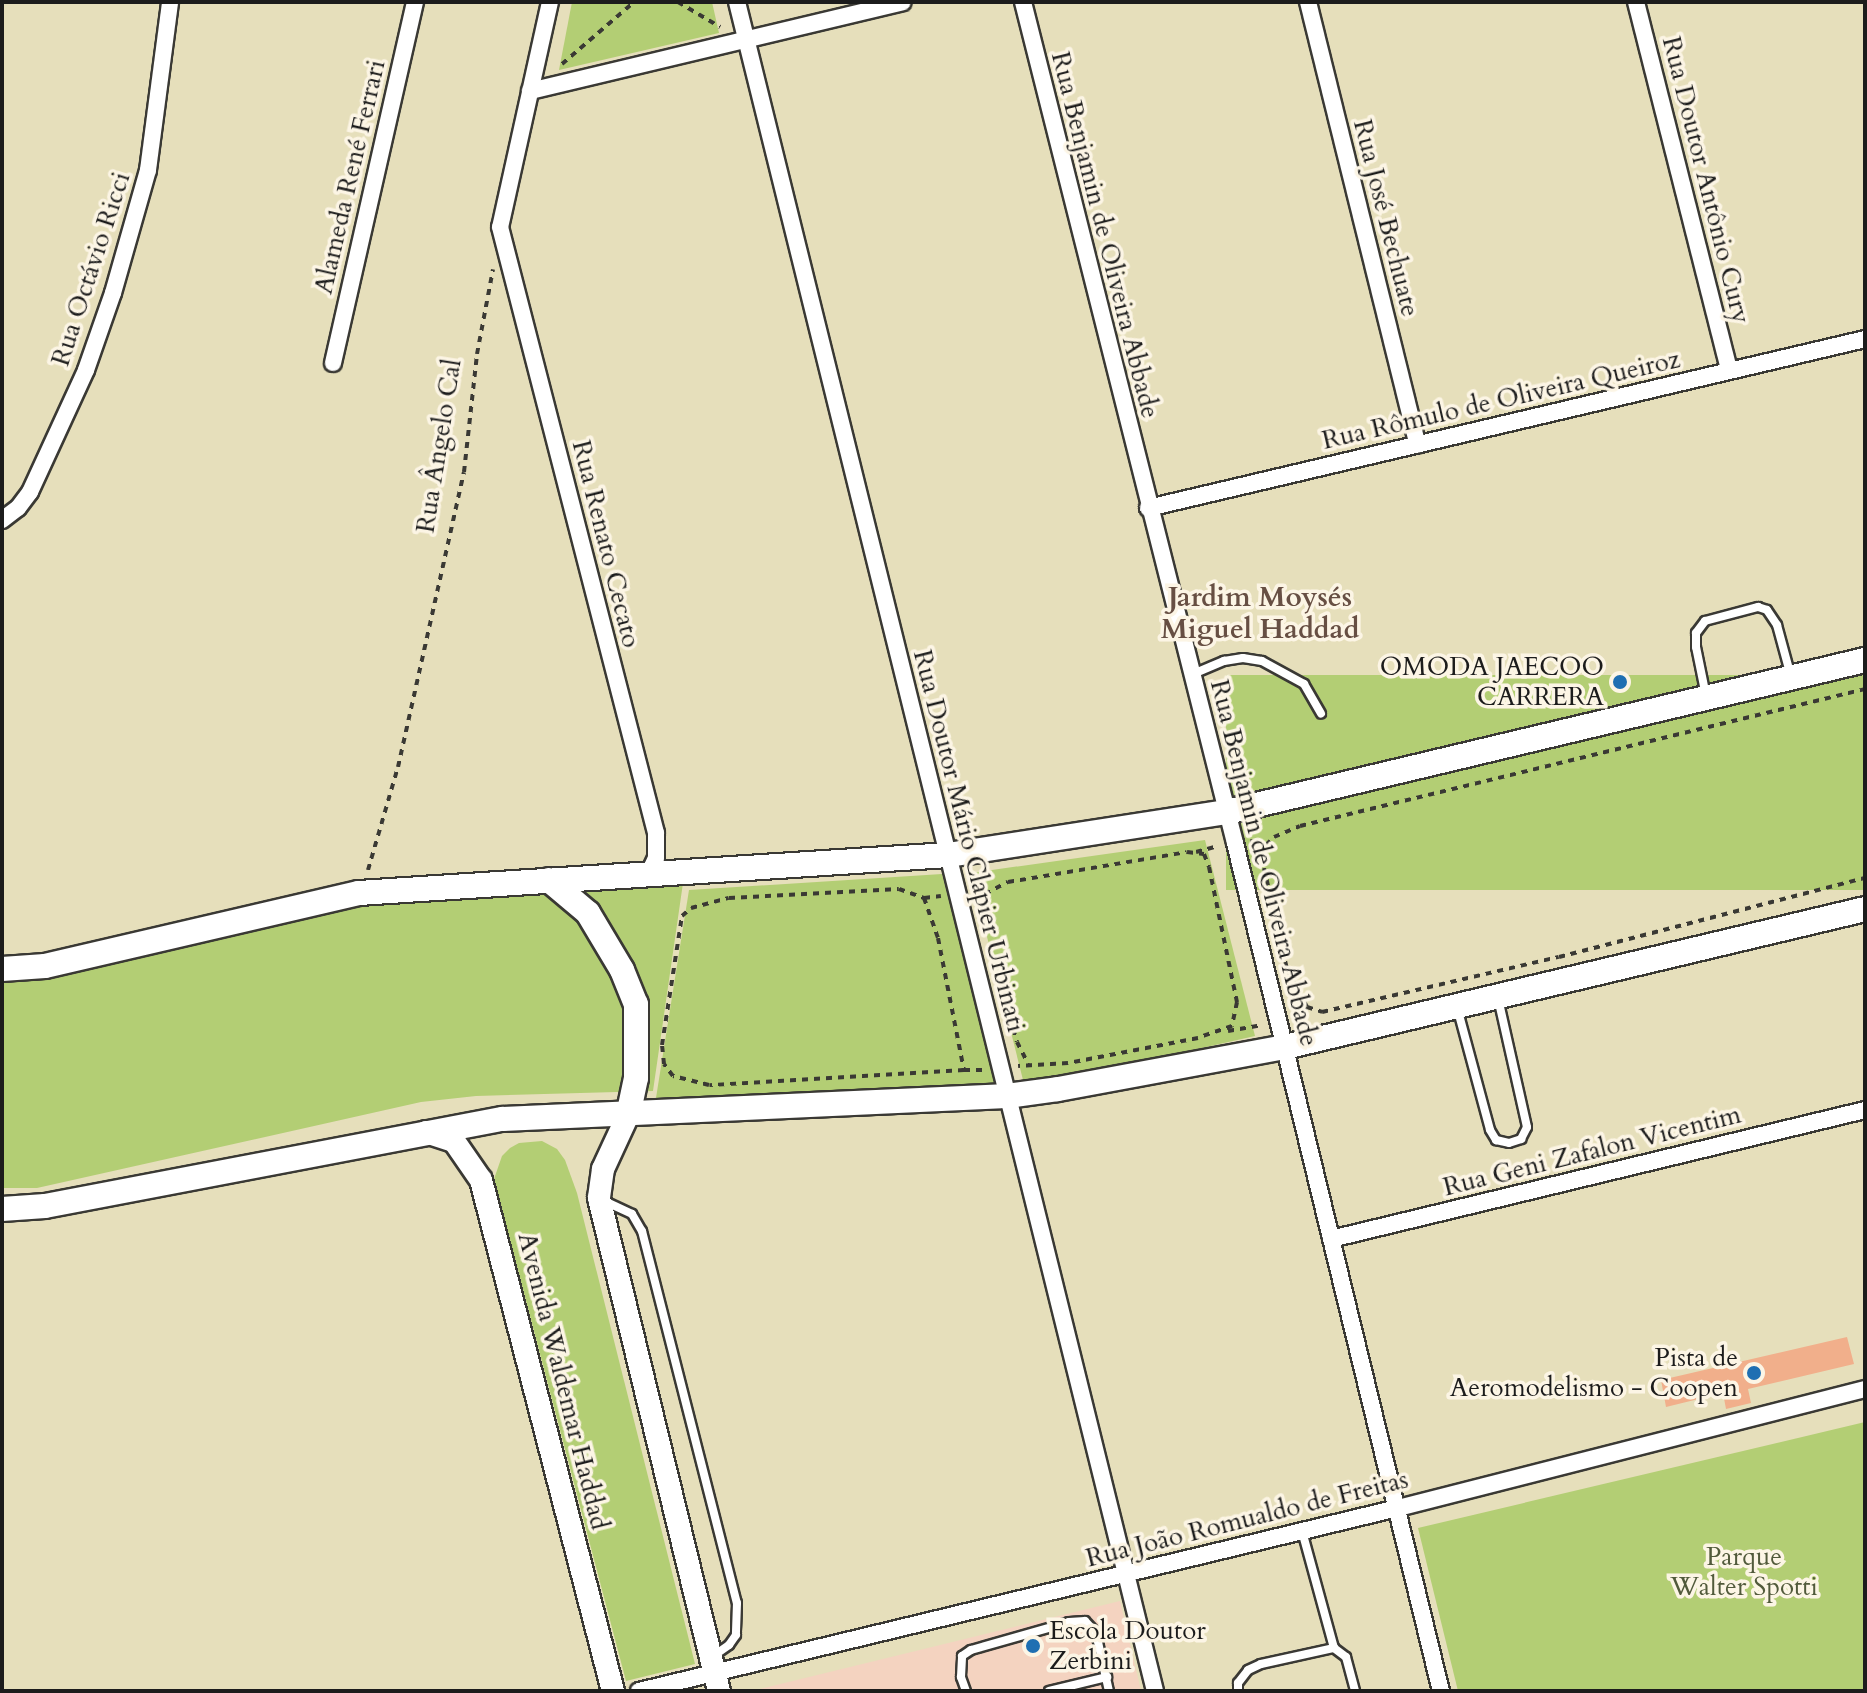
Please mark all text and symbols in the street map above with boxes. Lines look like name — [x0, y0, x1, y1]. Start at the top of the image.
street label: Rua Doutor Antônio Cury — [1655, 33, 1757, 327]
street label: Rua Benjamin de Oliveira Abbade — [1044, 48, 1166, 422]
street label: Alameda René Ferrari — [308, 57, 392, 297]
street label: Rua José Bechuate — [1346, 116, 1426, 320]
street label: Rua Octávio Ricci — [45, 168, 137, 370]
street label: Rua Rômulo de Oliveira Queiroz — [1319, 344, 1683, 456]
street label: Rua Ângelo Cal — [410, 357, 468, 535]
street label: Rua Renato Cecato — [565, 437, 647, 651]
district label: Jardim Moysés Miguel Haddad — [1161, 580, 1359, 646]
street label: Rua Doutor Mário Clapier Urbinati — [906, 647, 1032, 1035]
place label: OMODA JAECOO CARRERA — [1380, 651, 1604, 712]
marker: OMODA JAECOO CARRERA — [1611, 673, 1629, 691]
street label: Rua Benjamin de Oliveira Abbade — [1203, 676, 1325, 1050]
street label: Rua Geni Zafalon Vicentim — [1440, 1099, 1744, 1203]
street label: Avenida Waldemar Haddad — [511, 1229, 615, 1533]
place label: Pista de Aeromodelismo - Coopen — [1450, 1342, 1738, 1404]
marker: Pista de Aeromodelismo - Coopen — [1745, 1364, 1763, 1382]
street label: Rua João Romualdo de Freitas — [1083, 1464, 1411, 1574]
park label: Parque Walter Spotti — [1670, 1541, 1818, 1602]
place label: Escola Doutor Zerbini — [1049, 1615, 1206, 1676]
marker: Escola Doutor Zerbini — [1024, 1637, 1042, 1655]

